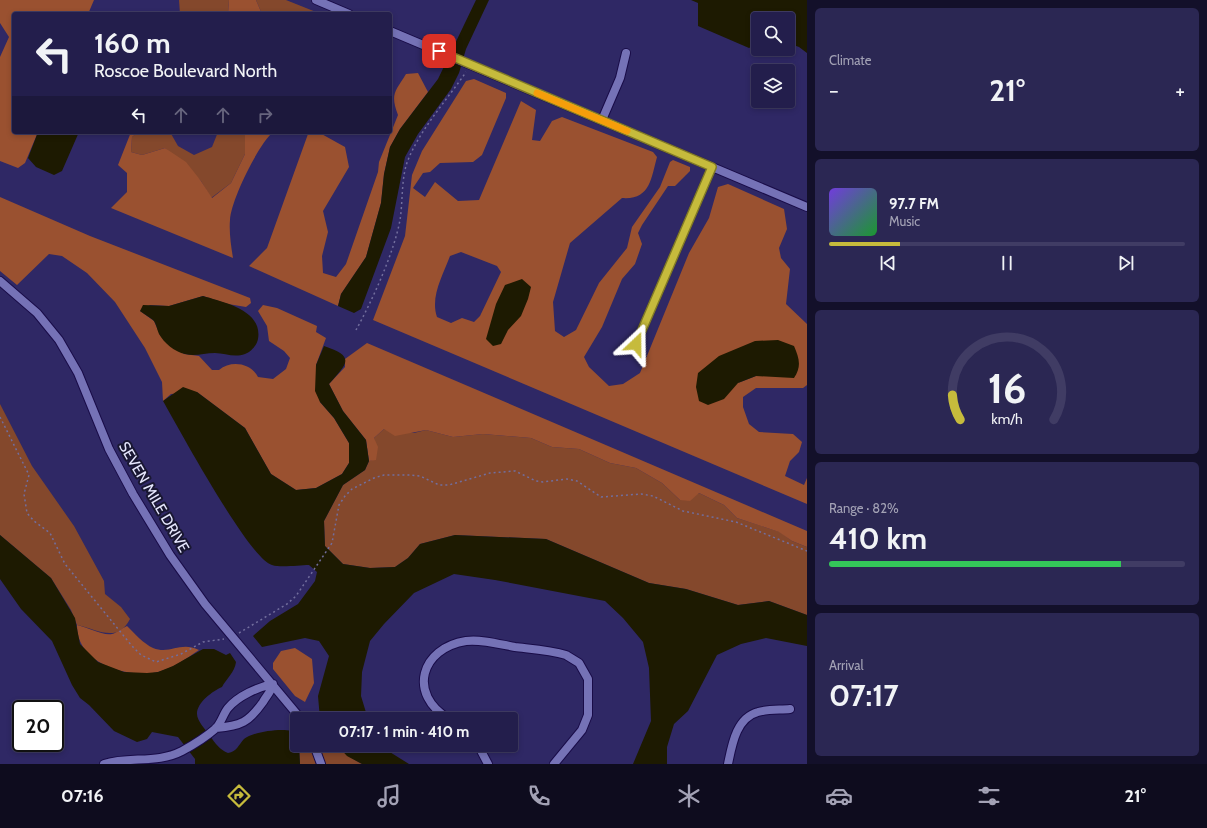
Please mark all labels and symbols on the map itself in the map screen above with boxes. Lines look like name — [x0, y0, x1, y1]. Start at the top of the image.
pin — [422, 34, 456, 68]
position arrow — [615, 323, 657, 365]
street label: SEVEN MILE DRIVE — [115, 438, 193, 556]
speed limit sign: 20 — [12, 700, 64, 752]

